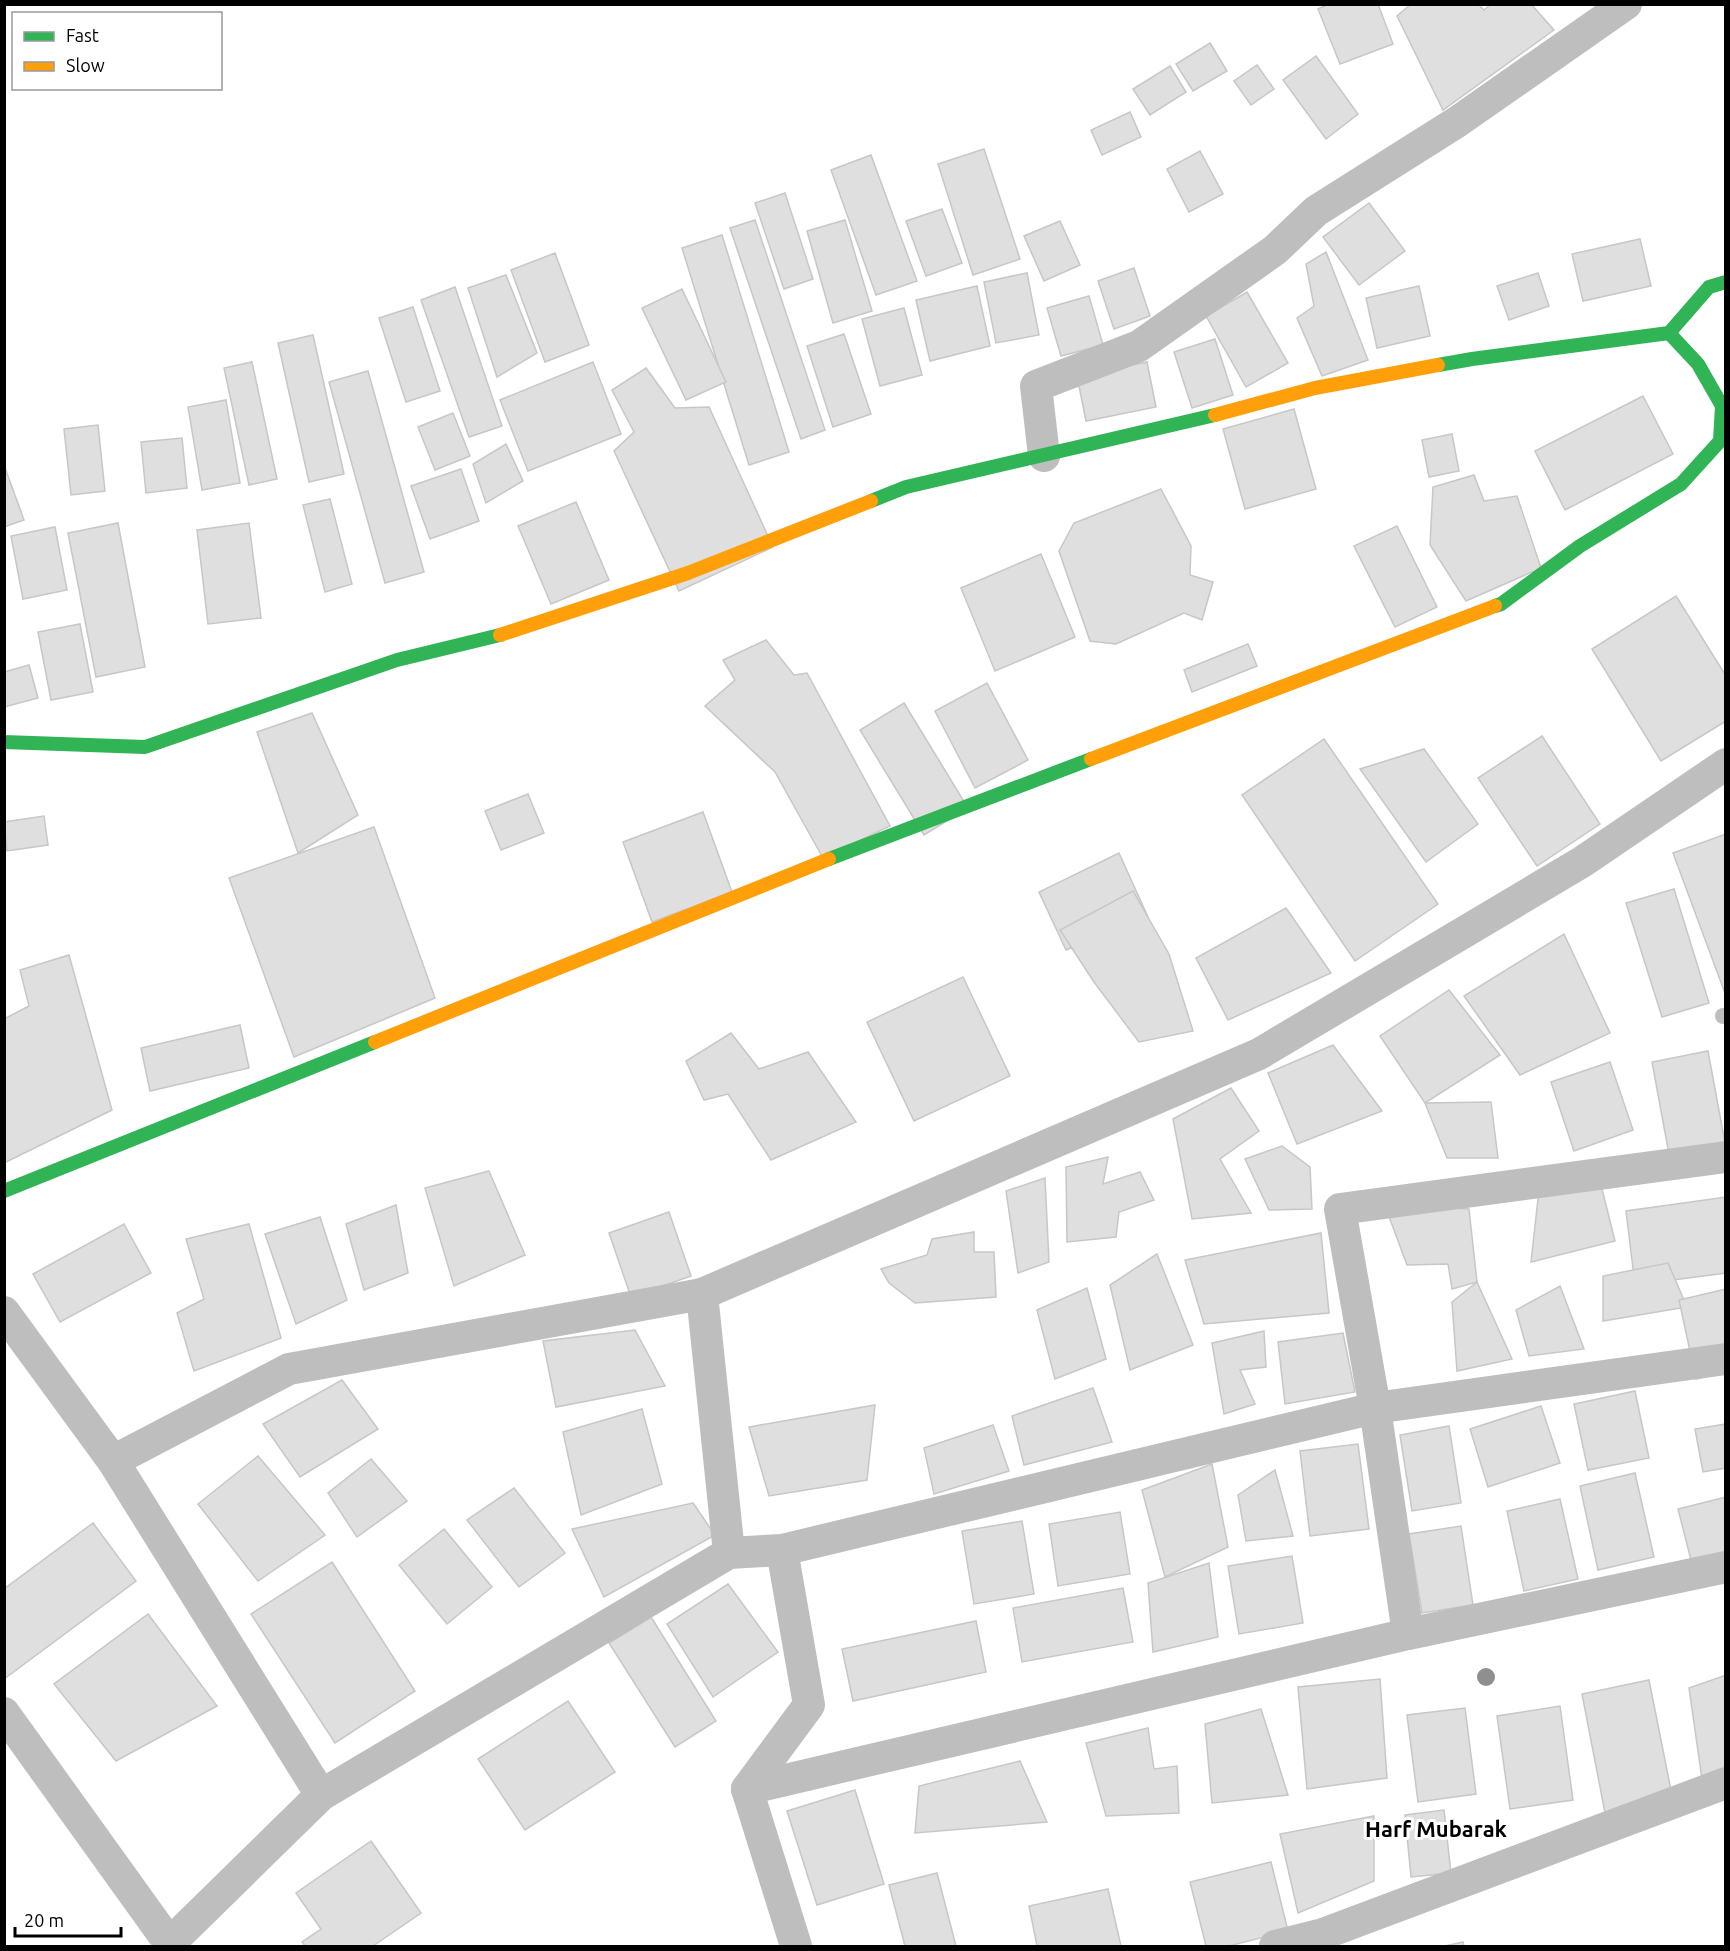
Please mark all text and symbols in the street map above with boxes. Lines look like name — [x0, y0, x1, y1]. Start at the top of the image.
legend — [12, 12, 222, 90]
text: Fast — [66, 25, 99, 45]
text: Slow — [66, 55, 105, 75]
district label: Harf Mubarak — [1365, 1816, 1508, 1841]
scale bar — [15, 1900, 122, 1938]
text: 20 m — [24, 1910, 64, 1930]

